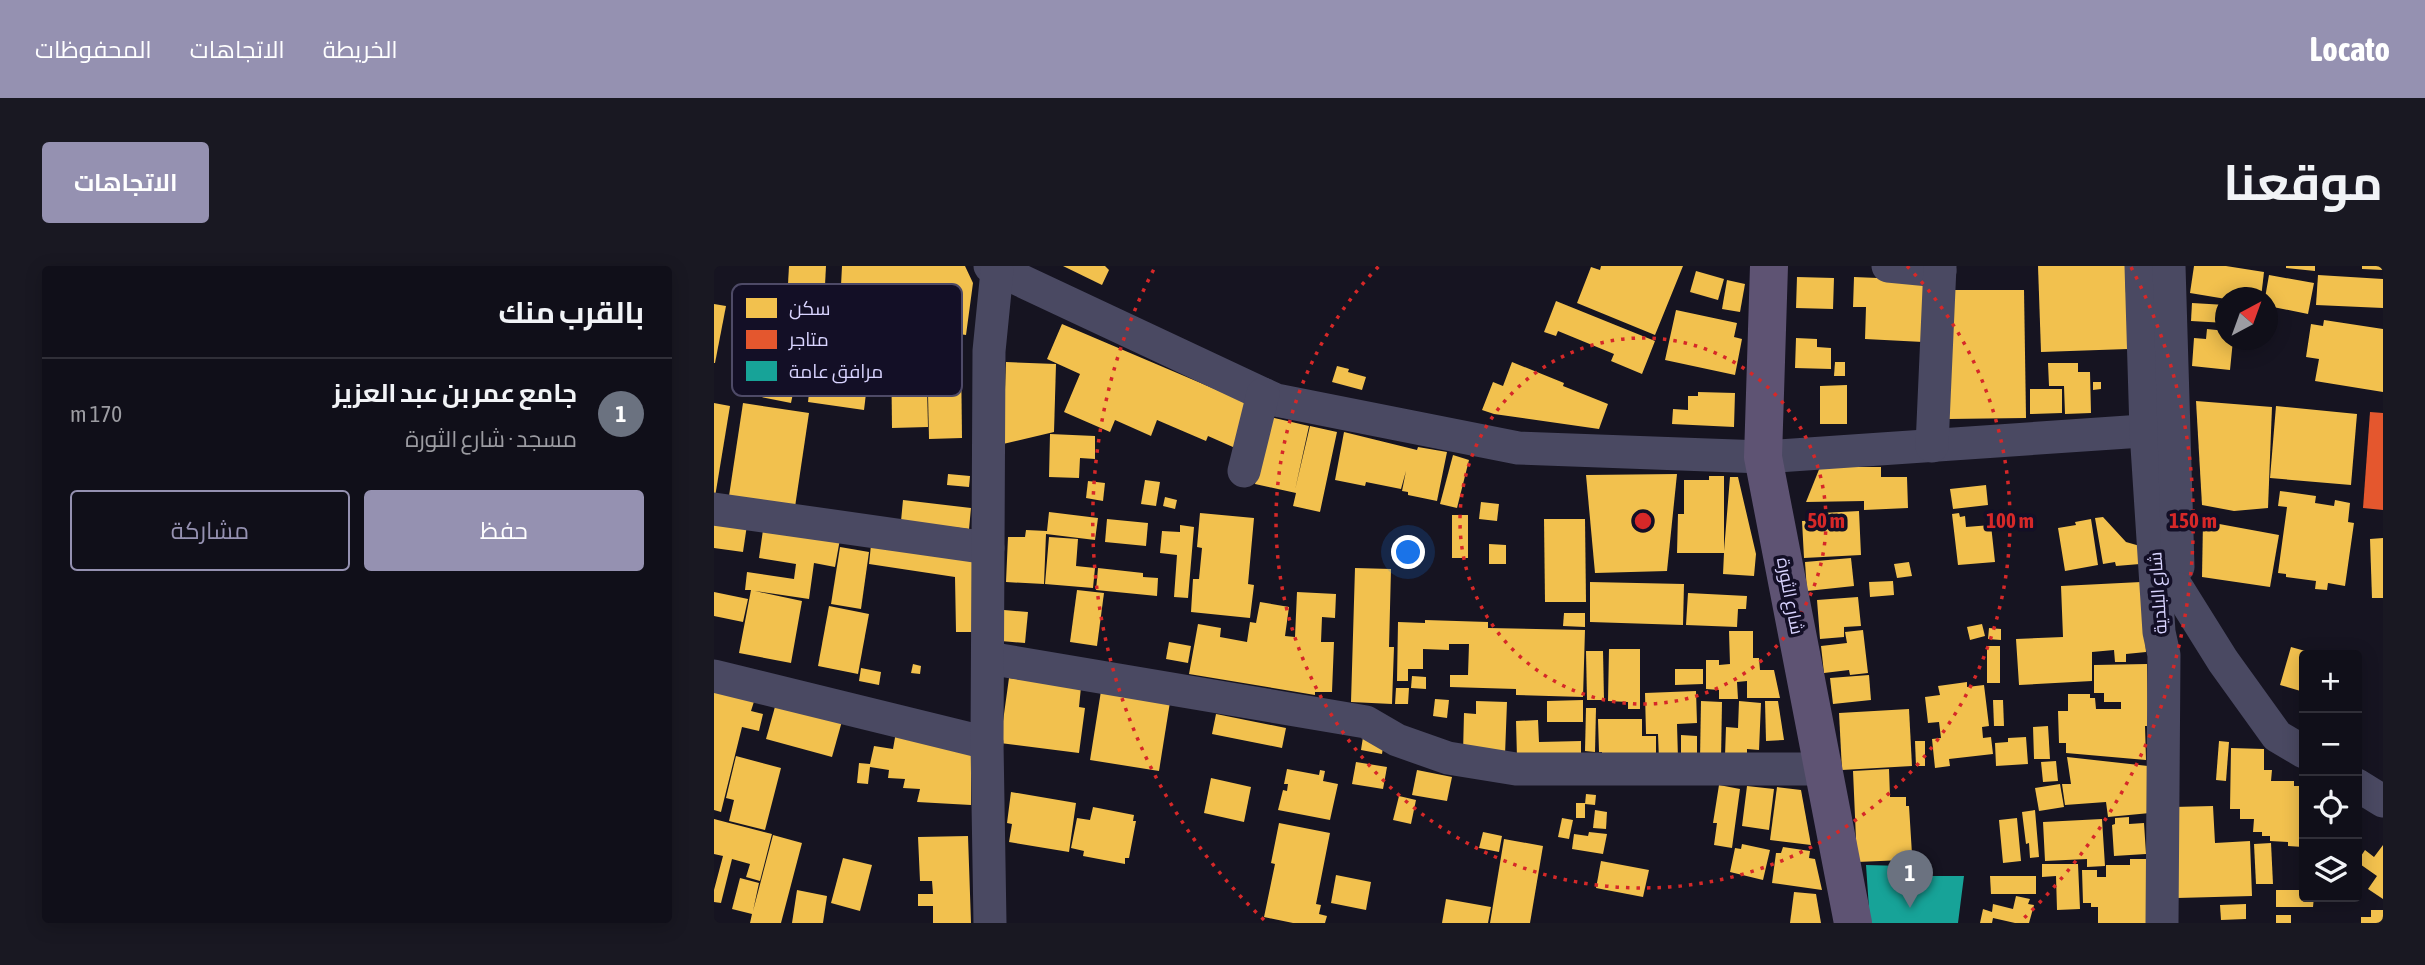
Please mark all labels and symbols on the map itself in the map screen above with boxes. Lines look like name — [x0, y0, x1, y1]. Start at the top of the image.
legend — [732, 284, 962, 396]
north arrow — [2215, 287, 2278, 350]
text: سكن — [789, 297, 831, 320]
text: متاجر — [788, 328, 829, 351]
text: مرافق عامة — [789, 360, 883, 384]
text: 50 m — [1807, 508, 1845, 532]
text: 100 m — [1986, 508, 2034, 532]
text: 150 m — [2169, 508, 2217, 532]
centre of rings — [1631, 509, 1655, 533]
your location — [1391, 535, 1425, 569]
street label: شارع البلدية — [2144, 551, 2173, 635]
street label: شارع الثورة — [1771, 556, 1808, 637]
pin: 1 — [1887, 850, 1933, 908]

